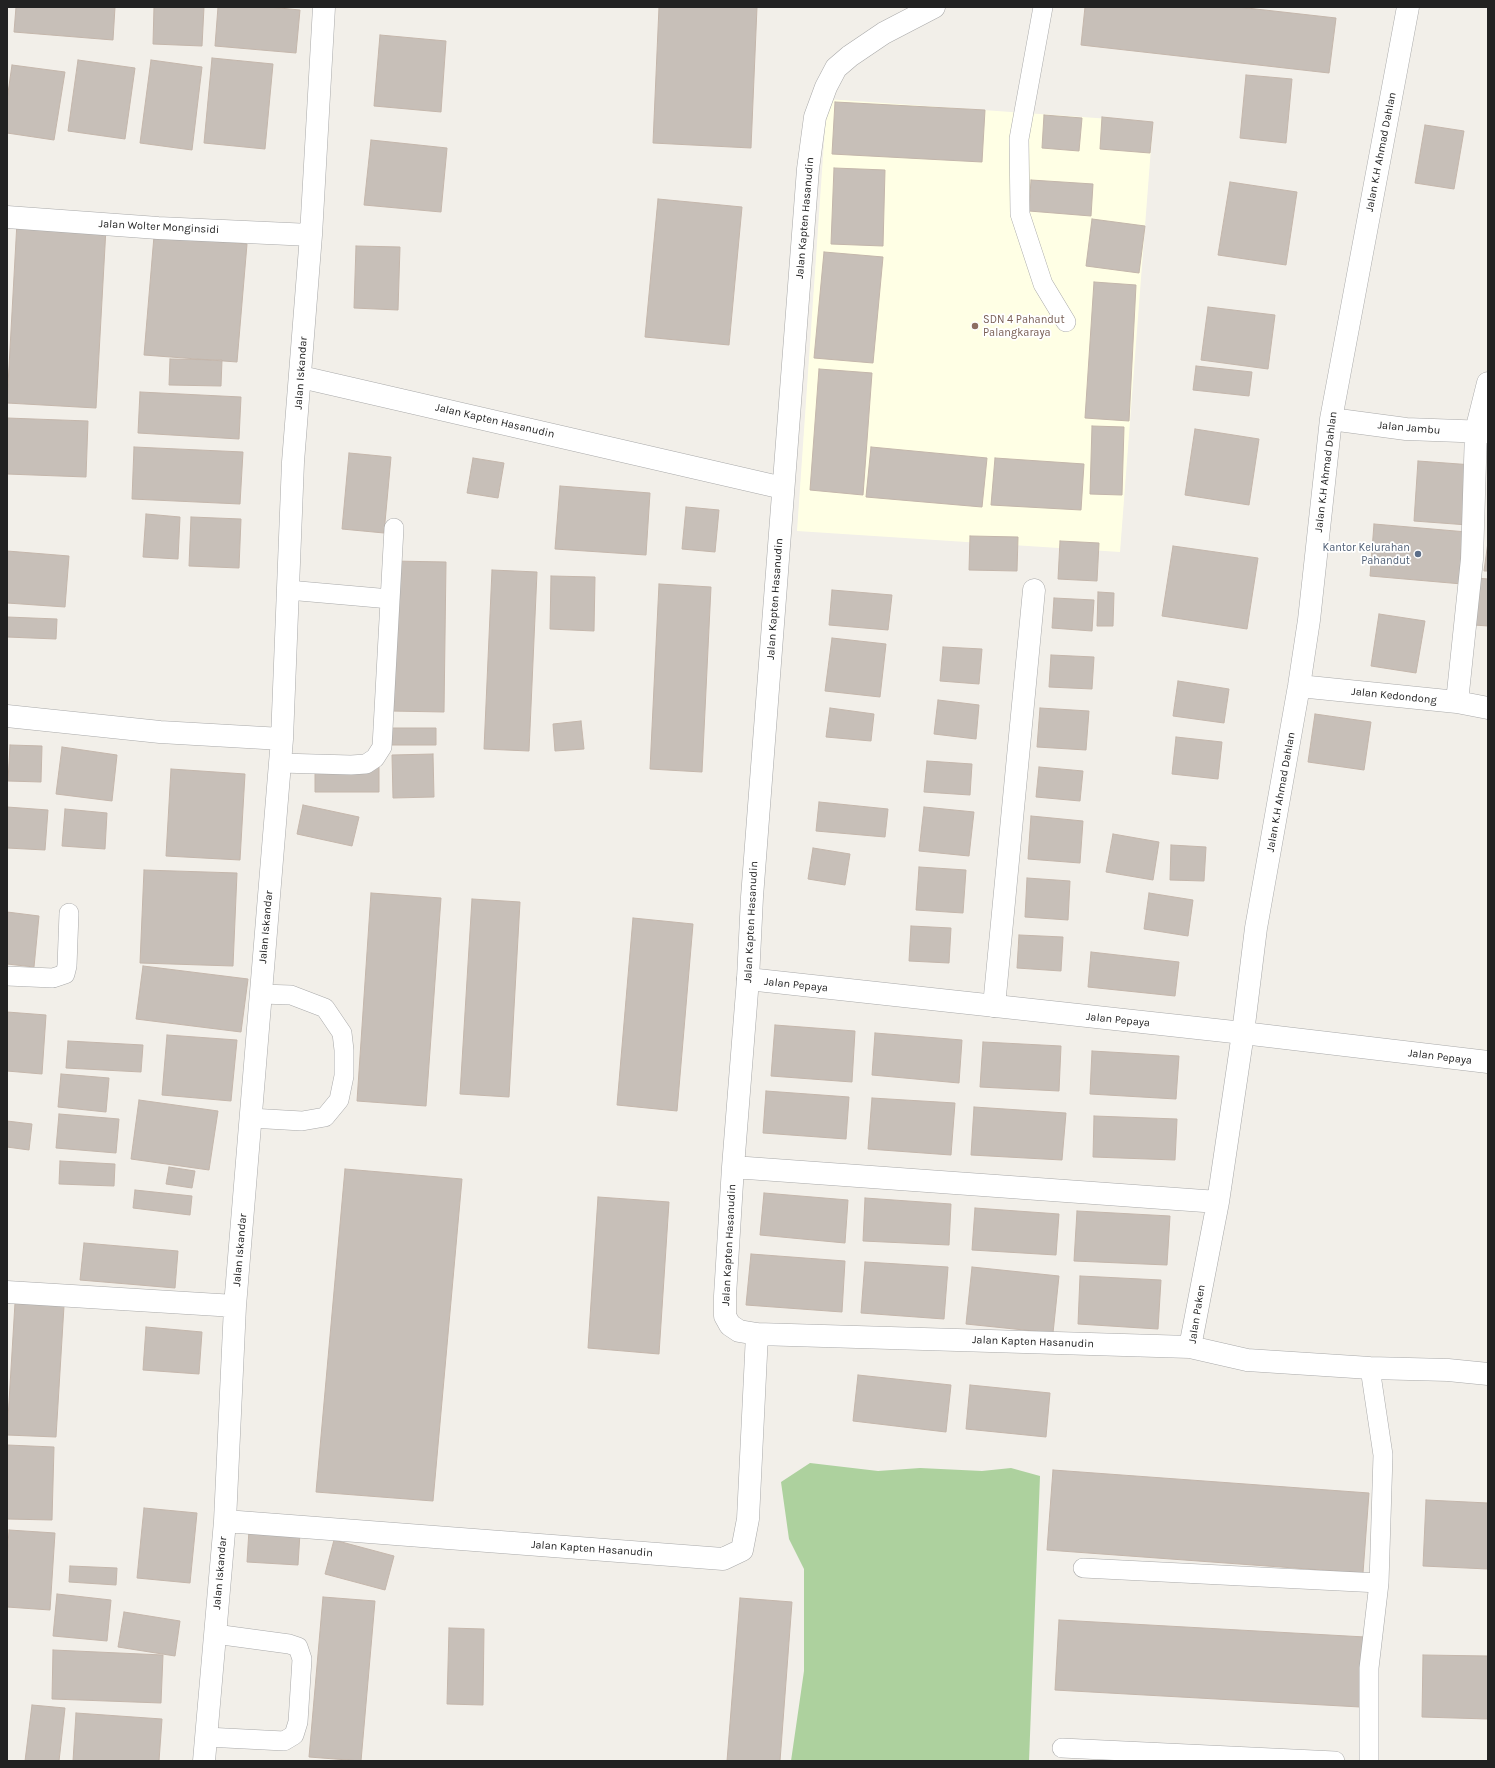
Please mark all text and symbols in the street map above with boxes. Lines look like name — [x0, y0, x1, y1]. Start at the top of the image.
street label: Jalan K.H Ahmad Dahlan — [1363, 91, 1399, 213]
street label: Jalan Kapten Hasanudin — [793, 157, 817, 279]
street label: Jalan Wolter Monginsidi — [98, 217, 220, 237]
place label: SDN 4 Pahandut Palangkaraya — [983, 313, 1065, 339]
marker: SDN 4 Pahandut Palangkaraya — [970, 321, 980, 331]
street label: Jalan Iskandar — [292, 336, 310, 410]
street label: Jalan Kapten Hasanudin — [434, 401, 556, 441]
street label: Jalan K.H Ahmad Dahlan — [1312, 411, 1340, 533]
street label: Jalan Jambu — [1377, 419, 1441, 437]
street label: Jalan Kapten Hasanudin — [764, 538, 786, 660]
place label: Kantor Kelurahan Pahandut — [1322, 541, 1410, 567]
marker: Kantor Kelurahan Pahandut — [1413, 549, 1423, 559]
street label: Jalan Kedondong — [1351, 685, 1437, 707]
street label: Jalan K.H Ahmad Dahlan — [1264, 731, 1298, 853]
street label: Jalan Kapten Hasanudin — [741, 861, 761, 983]
street label: Jalan Iskandar — [256, 890, 276, 964]
street label: Jalan Pepaya — [763, 975, 829, 995]
street label: Jalan Pepaya — [1085, 1010, 1151, 1030]
street label: Jalan Pepaya — [1407, 1047, 1473, 1067]
street label: Jalan Kapten Hasanudin — [719, 1184, 739, 1306]
street label: Jalan Iskandar — [230, 1213, 250, 1287]
street label: Jalan Paken — [1186, 1284, 1208, 1344]
street label: Jalan Kapten Hasanudin — [972, 1333, 1094, 1351]
street label: Jalan Iskandar — [210, 1536, 230, 1610]
street label: Jalan Kapten Hasanudin — [531, 1538, 653, 1560]

